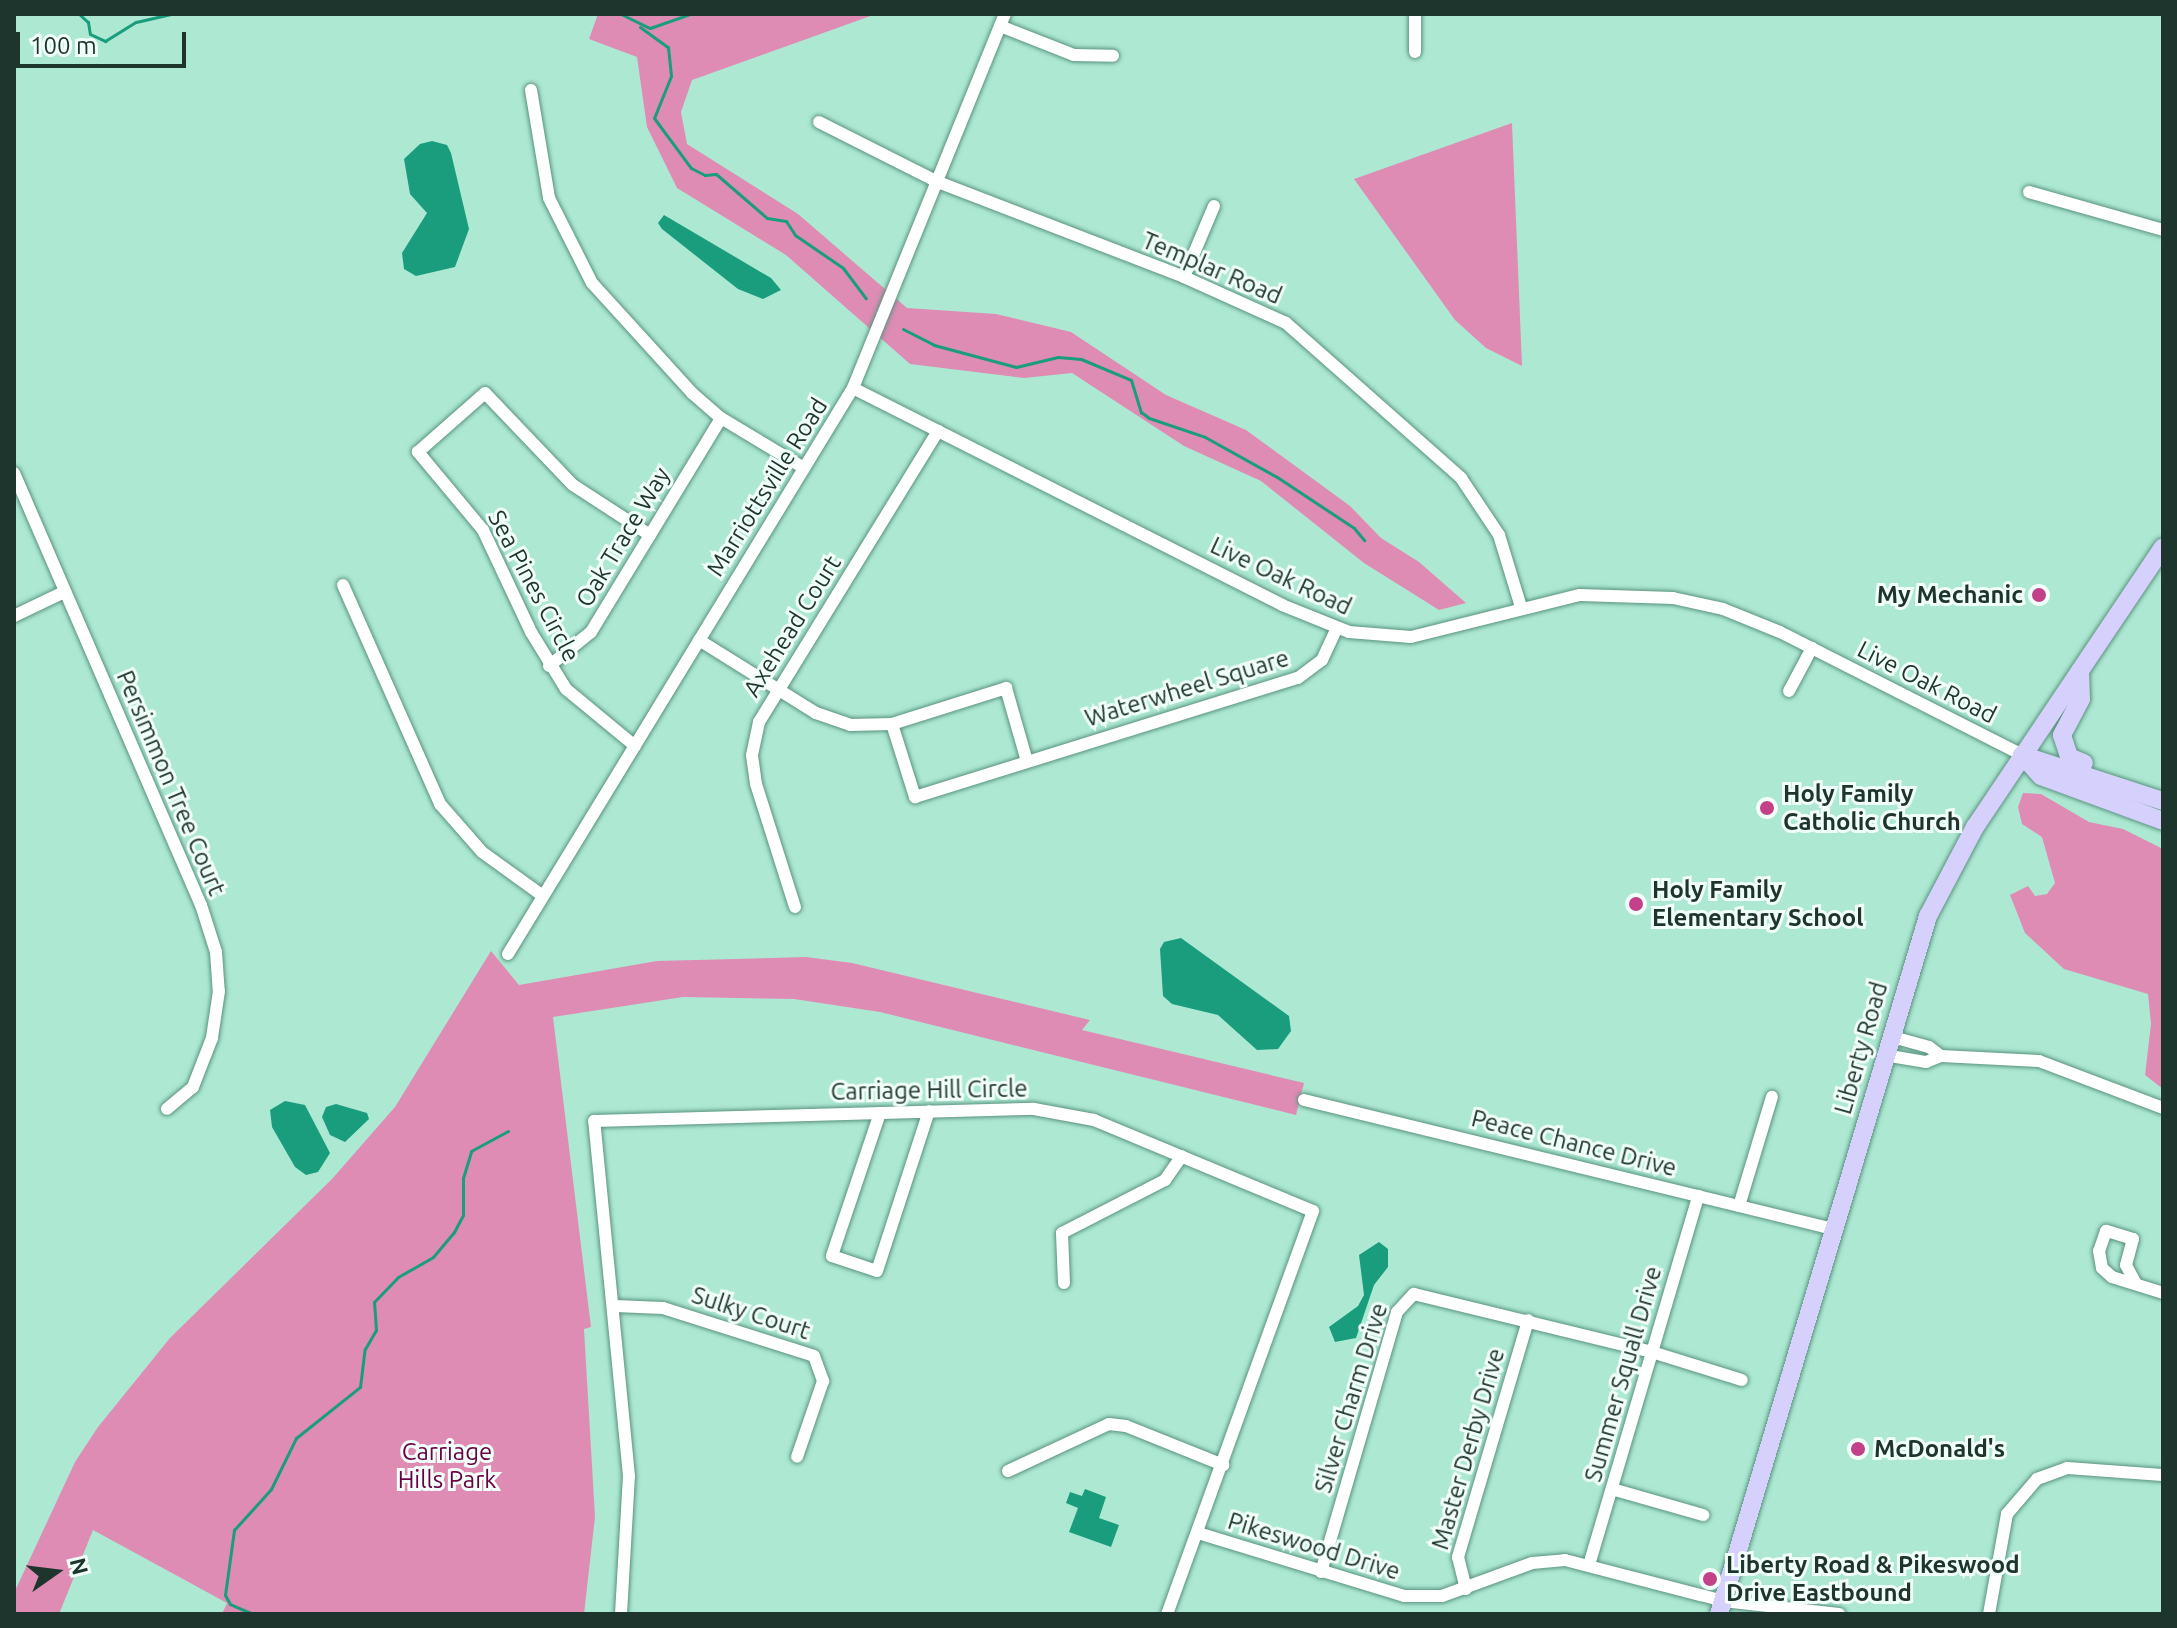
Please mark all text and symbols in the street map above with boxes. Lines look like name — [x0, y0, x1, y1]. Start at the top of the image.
scale bar — [20, 16, 190, 66]
text: 100 m — [30, 32, 97, 59]
street label: Templar Road — [1138, 226, 1286, 310]
street label: Marriottsville Road — [701, 393, 833, 581]
street label: Oak Trace Way — [570, 462, 676, 612]
street label: Sea Pines Circle — [482, 506, 586, 666]
street label: Live Oak Road — [1206, 531, 1356, 621]
street label: Axehead Court — [737, 550, 847, 702]
place label: My Mechanic — [1877, 581, 2023, 609]
marker: My Mechanic — [2030, 586, 2048, 604]
street label: Live Oak Road — [1853, 635, 2001, 729]
street label: Waterwheel Square — [1081, 643, 1293, 733]
street label: Persimmon Tree Court — [111, 666, 231, 900]
place label: Holy Family Catholic Church — [1783, 780, 1961, 836]
marker: Holy Family Catholic Church — [1758, 799, 1776, 817]
place label: Holy Family Elementary School — [1652, 876, 1864, 932]
marker: Holy Family Elementary School — [1627, 895, 1645, 913]
street label: Liberty Road — [1828, 979, 1894, 1117]
street label: Carriage Hill Circle — [830, 1074, 1028, 1106]
street label: Peace Chance Drive — [1468, 1104, 1680, 1182]
street label: Summer Squall Drive — [1578, 1263, 1668, 1485]
street label: Sulky Court — [688, 1280, 814, 1346]
street label: Silver Charm Drive — [1308, 1300, 1394, 1496]
street label: Master Derby Drive — [1426, 1345, 1510, 1553]
place label: McDonald's — [1874, 1435, 2005, 1463]
park label: Carriage Hills Park — [398, 1438, 496, 1494]
marker: McDonald's — [1849, 1440, 1867, 1458]
street label: Pikeswood Drive — [1224, 1506, 1404, 1586]
north arrow — [16, 1532, 96, 1612]
place label: Liberty Road & Pikeswood Drive Eastbound — [1726, 1551, 2020, 1607]
text: N — [66, 1555, 94, 1577]
marker: Liberty Road & Pikeswood Drive Eastbound — [1701, 1570, 1719, 1588]

